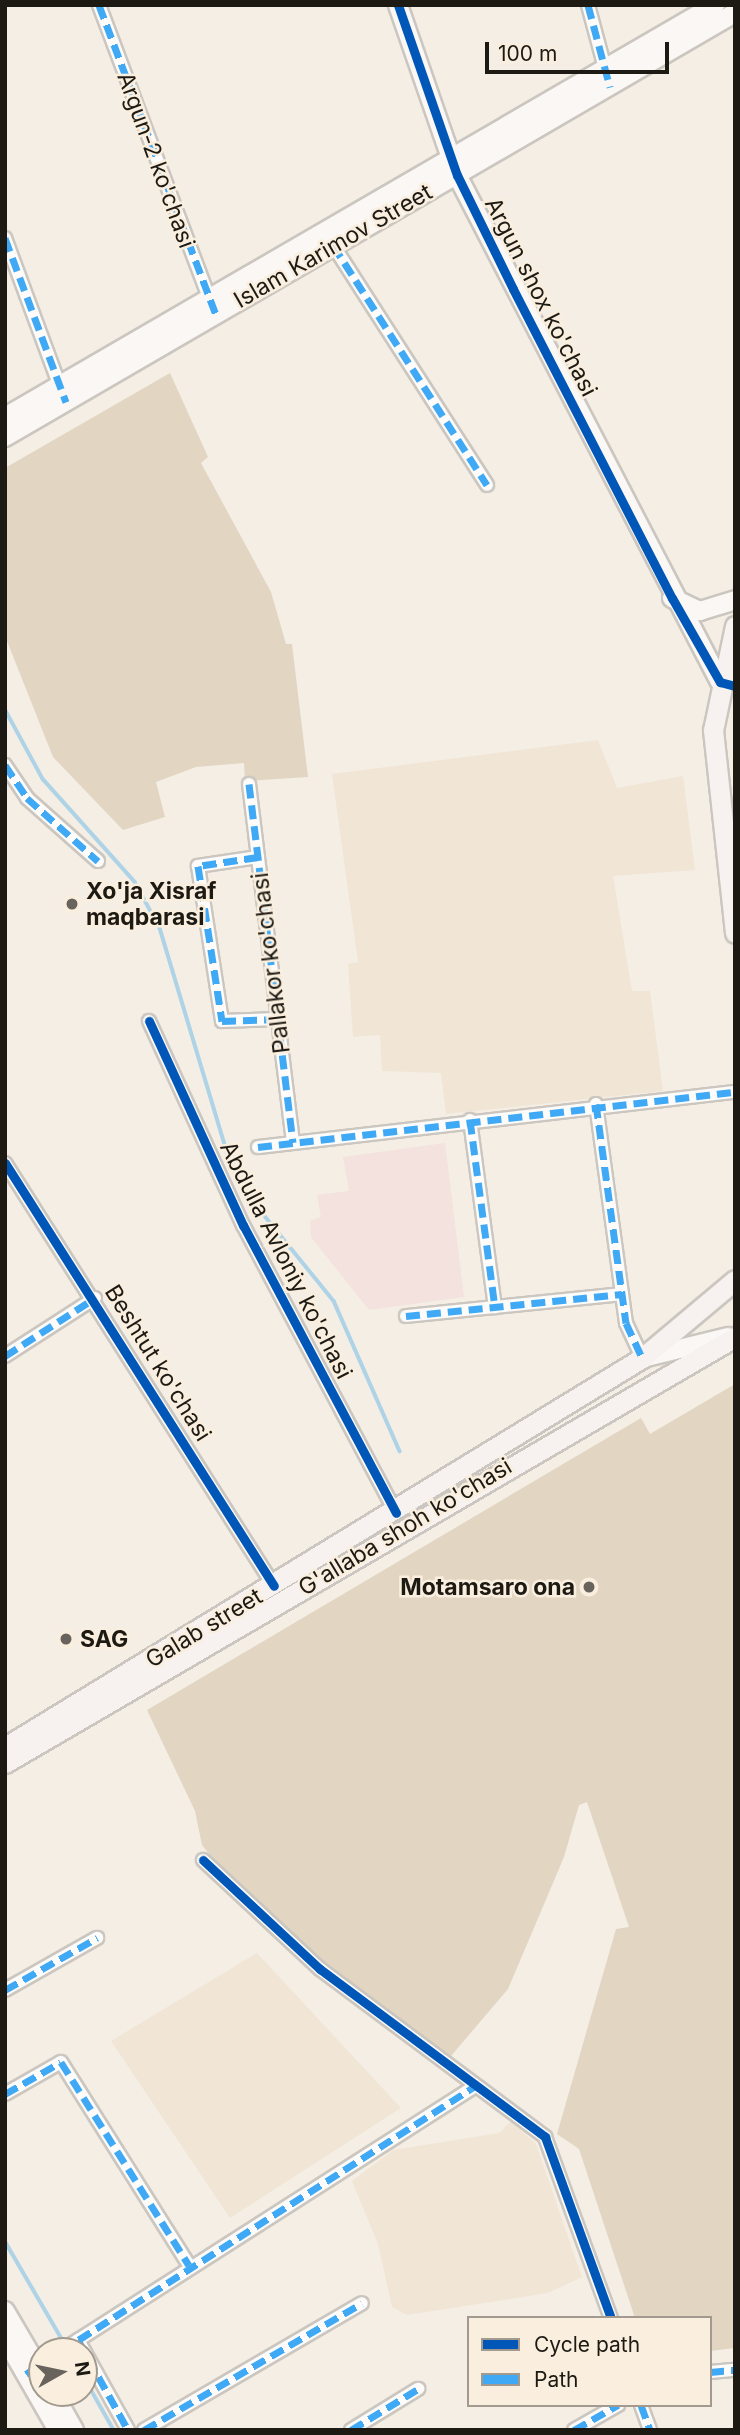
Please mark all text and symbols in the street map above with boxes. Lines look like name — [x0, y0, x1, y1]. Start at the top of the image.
scale bar — [488, 28, 672, 72]
text: 100 m — [498, 41, 557, 66]
street label: Argun-2 ko'chasi — [111, 68, 201, 252]
street label: Islam Karimov Street — [229, 178, 437, 314]
street label: Argun shox ko'chasi — [479, 193, 603, 401]
street label: Pallakor ko'chasi — [246, 871, 296, 1055]
place label: Xo'ja Xisraf maqbarasi — [86, 877, 216, 931]
marker: Xo'ja Xisraf maqbarasi — [64, 896, 80, 912]
street label: Abdulla Avloniy ko'chasi — [214, 1137, 358, 1383]
street label: Beshtut ko'chasi — [99, 1280, 217, 1446]
street label: G'allaba shoh ko'chasi — [293, 1452, 517, 1602]
place label: Motamsaro ona — [400, 1573, 575, 1601]
marker: Motamsaro ona — [581, 1579, 597, 1595]
street label: Galab street — [141, 1582, 267, 1674]
place label: SAG — [80, 1625, 128, 1653]
marker: SAG — [58, 1631, 74, 1647]
legend — [467, 2316, 712, 2407]
text: Cycle path — [534, 2332, 640, 2357]
north arrow — [28, 2337, 98, 2407]
text: N — [70, 2360, 95, 2378]
text: Path — [534, 2367, 579, 2392]

